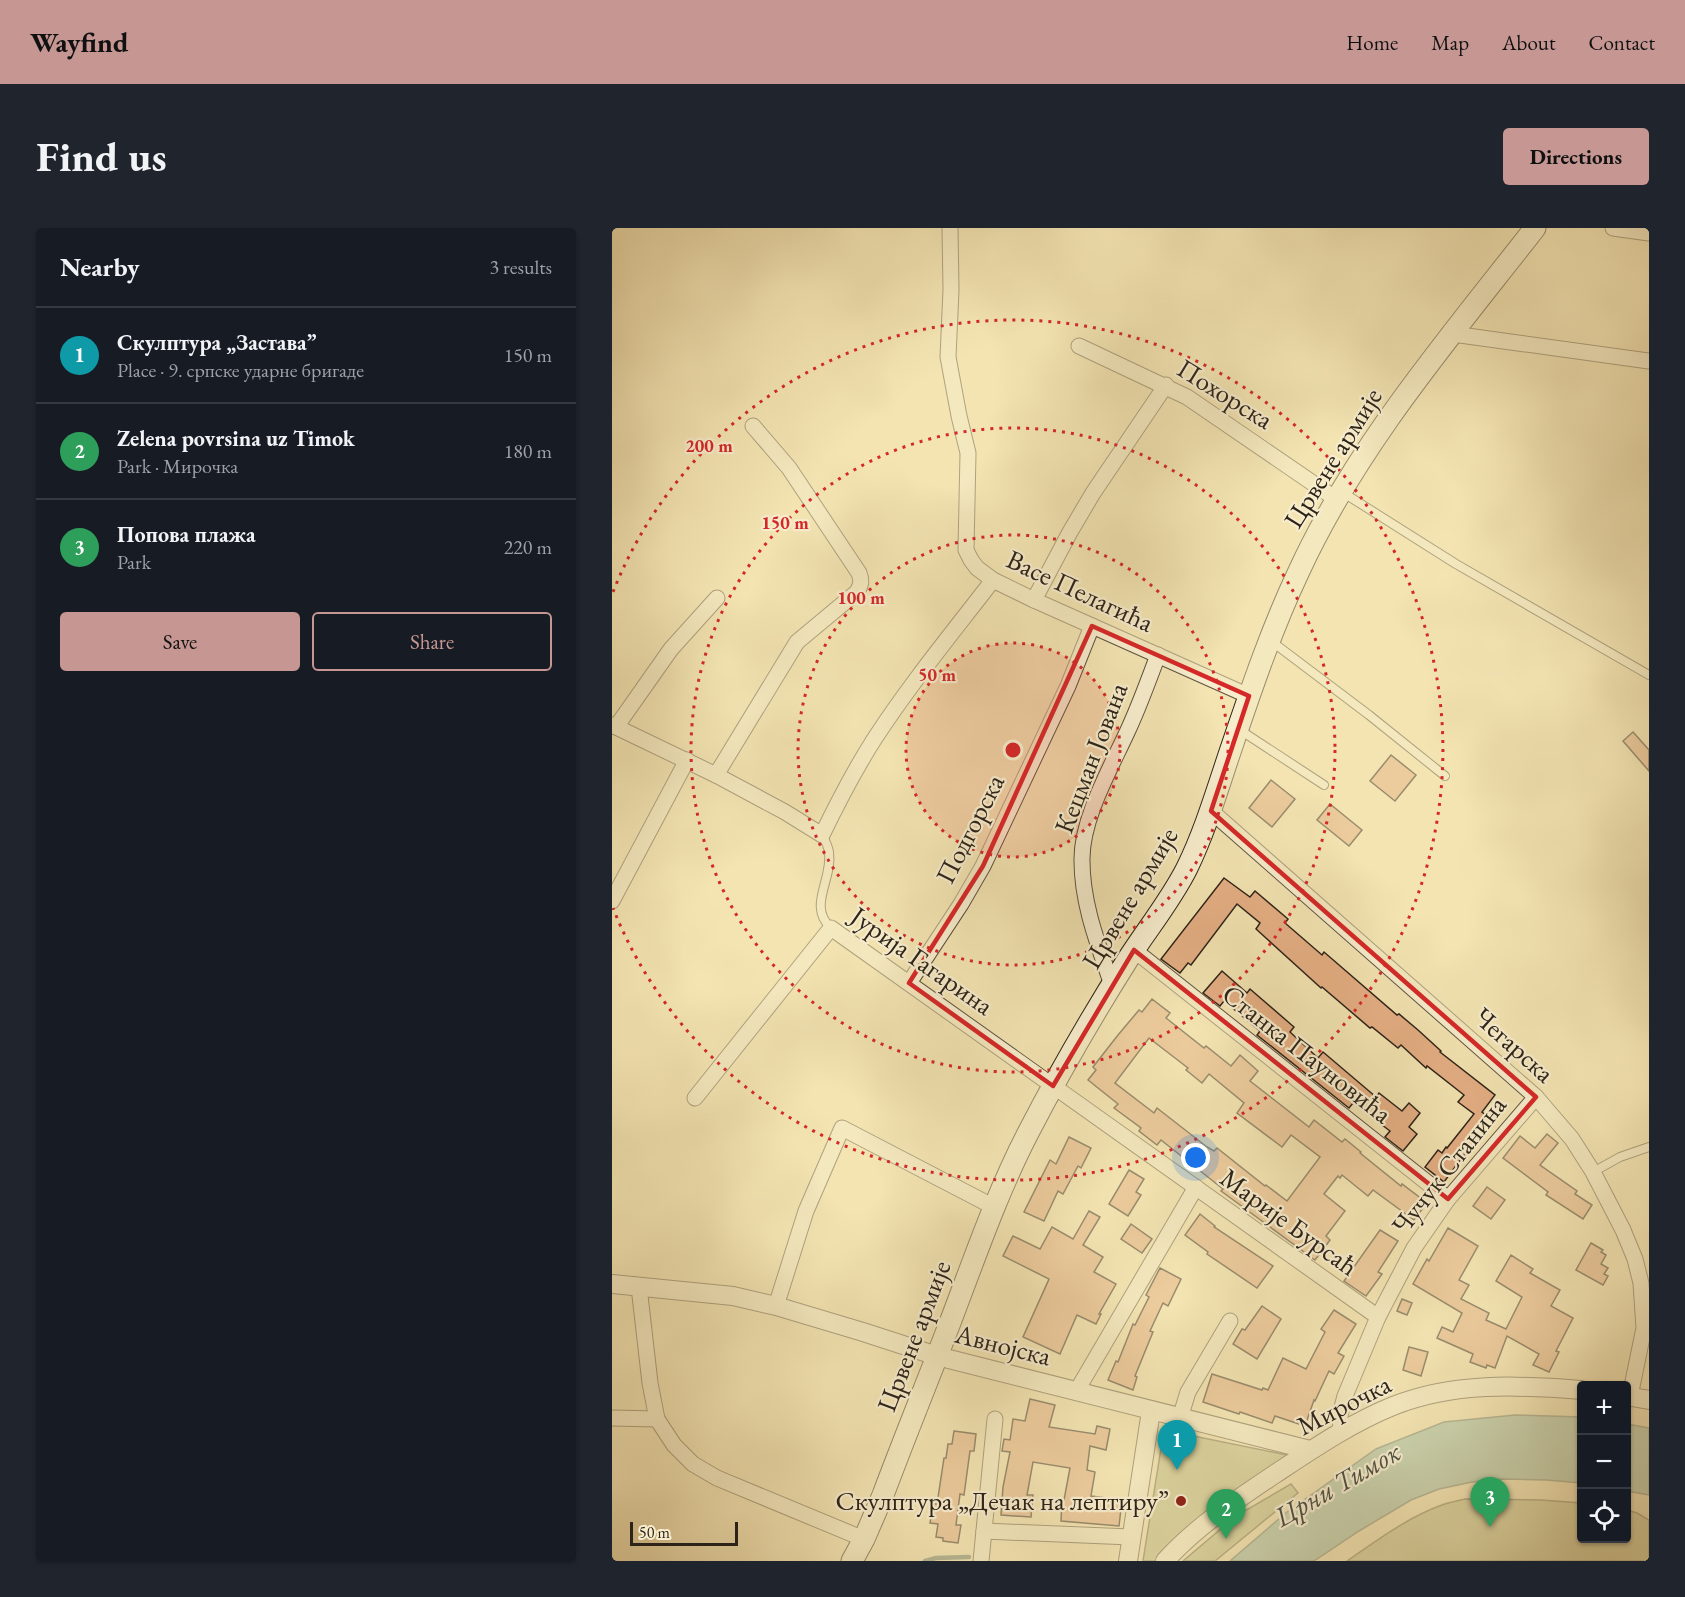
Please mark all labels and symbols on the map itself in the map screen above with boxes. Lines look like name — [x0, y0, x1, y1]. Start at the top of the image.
street label: Похорска — [1171, 350, 1280, 437]
street label: Црвене армије — [1276, 381, 1390, 535]
text: 200 m — [685, 434, 733, 457]
text: 150 m — [761, 511, 809, 534]
street label: Васе Пелагића — [1001, 541, 1160, 640]
text: 100 m — [837, 586, 885, 609]
text: 50 m — [918, 663, 956, 686]
street label: Кецман Јована — [1046, 677, 1135, 838]
centre of rings — [1003, 740, 1023, 760]
street label: Подгорска — [927, 768, 1012, 889]
street label: Црвене армије — [1074, 820, 1186, 975]
street label: Јурија Гагарина — [842, 897, 1001, 1023]
street label: Станка Пауновића — [1215, 976, 1400, 1131]
street label: Чегарска — [1467, 999, 1562, 1090]
street label: Чучук Станина — [1384, 1088, 1514, 1241]
your location — [1181, 1143, 1210, 1172]
street label: Марије Бурсаћ — [1214, 1160, 1365, 1283]
street label: Црвене армије — [869, 1255, 958, 1416]
street label: Авнојска — [951, 1315, 1055, 1373]
street label: Мирочка — [1291, 1366, 1397, 1443]
pin: 1 — [1158, 1420, 1196, 1470]
water label: Црни Тимок — [1266, 1433, 1407, 1535]
pin: 3 — [1470, 1478, 1510, 1527]
place label: Скулптура „Дечак на лептиру” — [836, 1483, 1169, 1518]
pin: 2 — [1206, 1490, 1246, 1539]
marker: Скулптура „Дечак на лептиру” — [1174, 1494, 1188, 1508]
scale bar — [630, 1519, 738, 1546]

